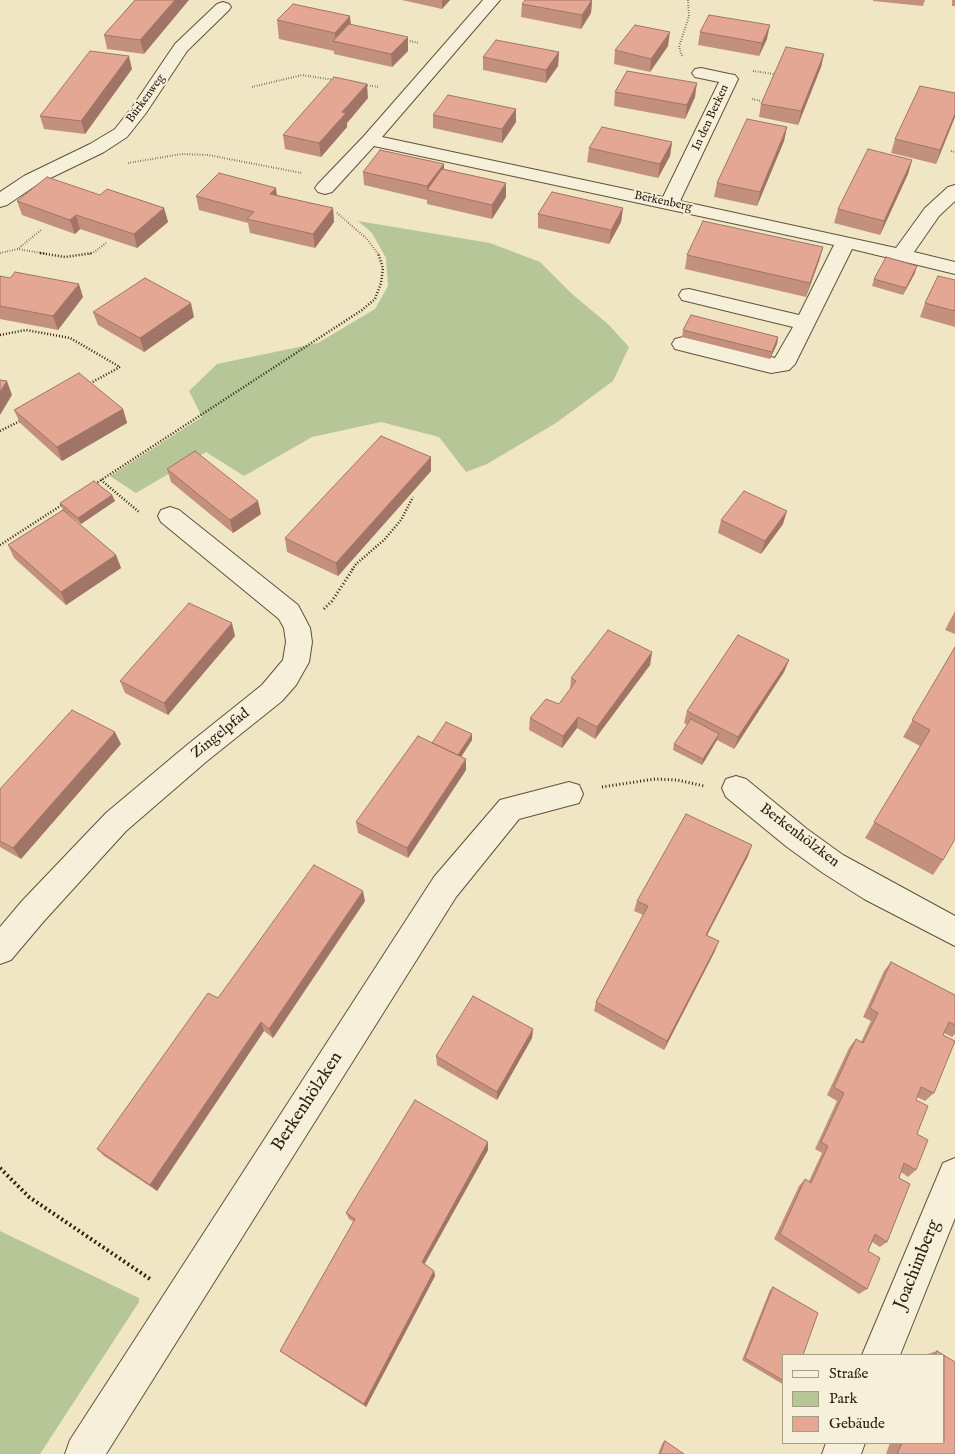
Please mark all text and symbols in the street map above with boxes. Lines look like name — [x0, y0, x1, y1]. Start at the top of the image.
street label: Bürkenweg — [124, 72, 168, 126]
street label: In den Berken — [689, 83, 733, 153]
street label: Berkenberg — [633, 189, 693, 215]
street label: Zingelpfad — [188, 705, 254, 763]
street label: Berkenhölzken — [756, 800, 842, 872]
street label: Berkenhölzken — [268, 1048, 348, 1156]
street label: Joachimberg — [890, 1217, 946, 1313]
legend — [782, 1354, 945, 1444]
text: Straße — [829, 1364, 868, 1383]
text: Park — [829, 1389, 858, 1408]
text: Gebäude — [829, 1414, 885, 1433]

